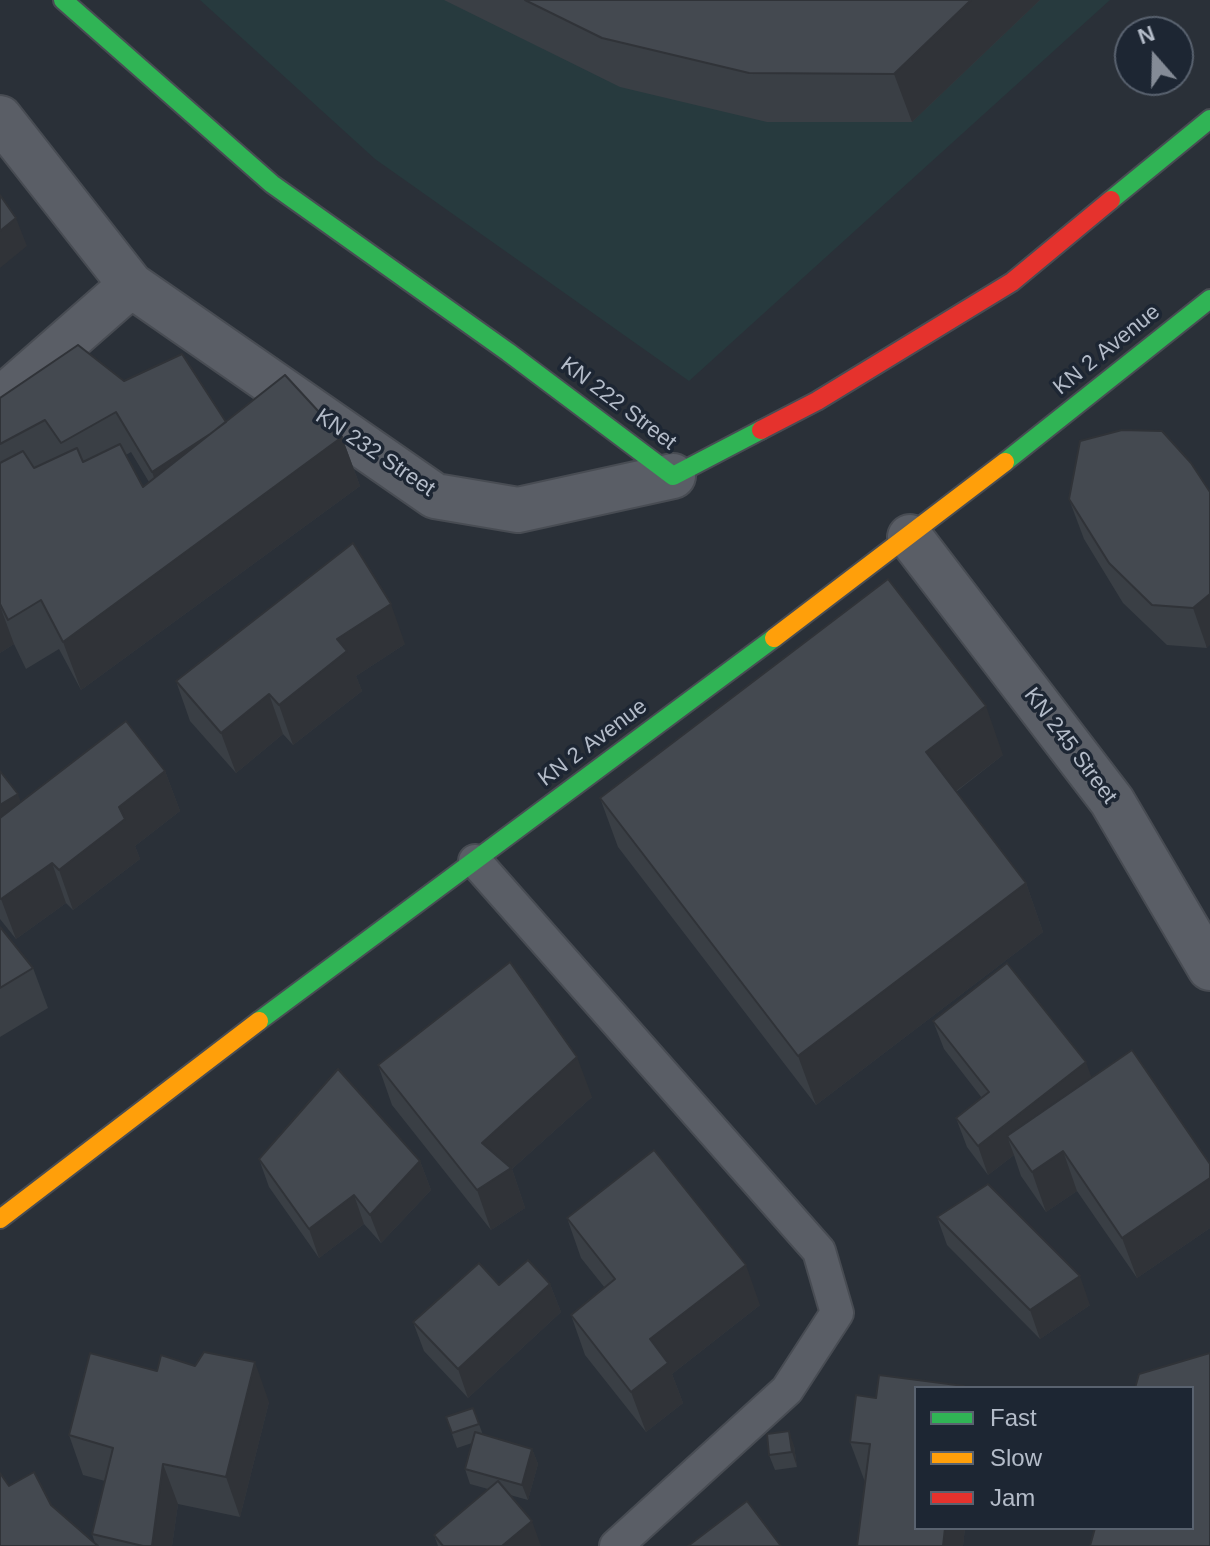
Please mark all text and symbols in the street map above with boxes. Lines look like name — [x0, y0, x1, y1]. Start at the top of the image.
north arrow — [1114, 16, 1194, 96]
text: N — [1135, 20, 1158, 49]
street label: KN 2 Avenue — [1048, 299, 1166, 401]
street label: KN 222 Street — [555, 352, 681, 456]
street label: KN 232 Street — [310, 403, 440, 503]
street label: KN 245 Street — [1018, 683, 1122, 809]
street label: KN 2 Avenue — [533, 694, 653, 792]
legend — [914, 1386, 1194, 1530]
text: Fast — [990, 1404, 1037, 1431]
text: Slow — [990, 1444, 1042, 1471]
text: Jam — [990, 1484, 1035, 1511]

